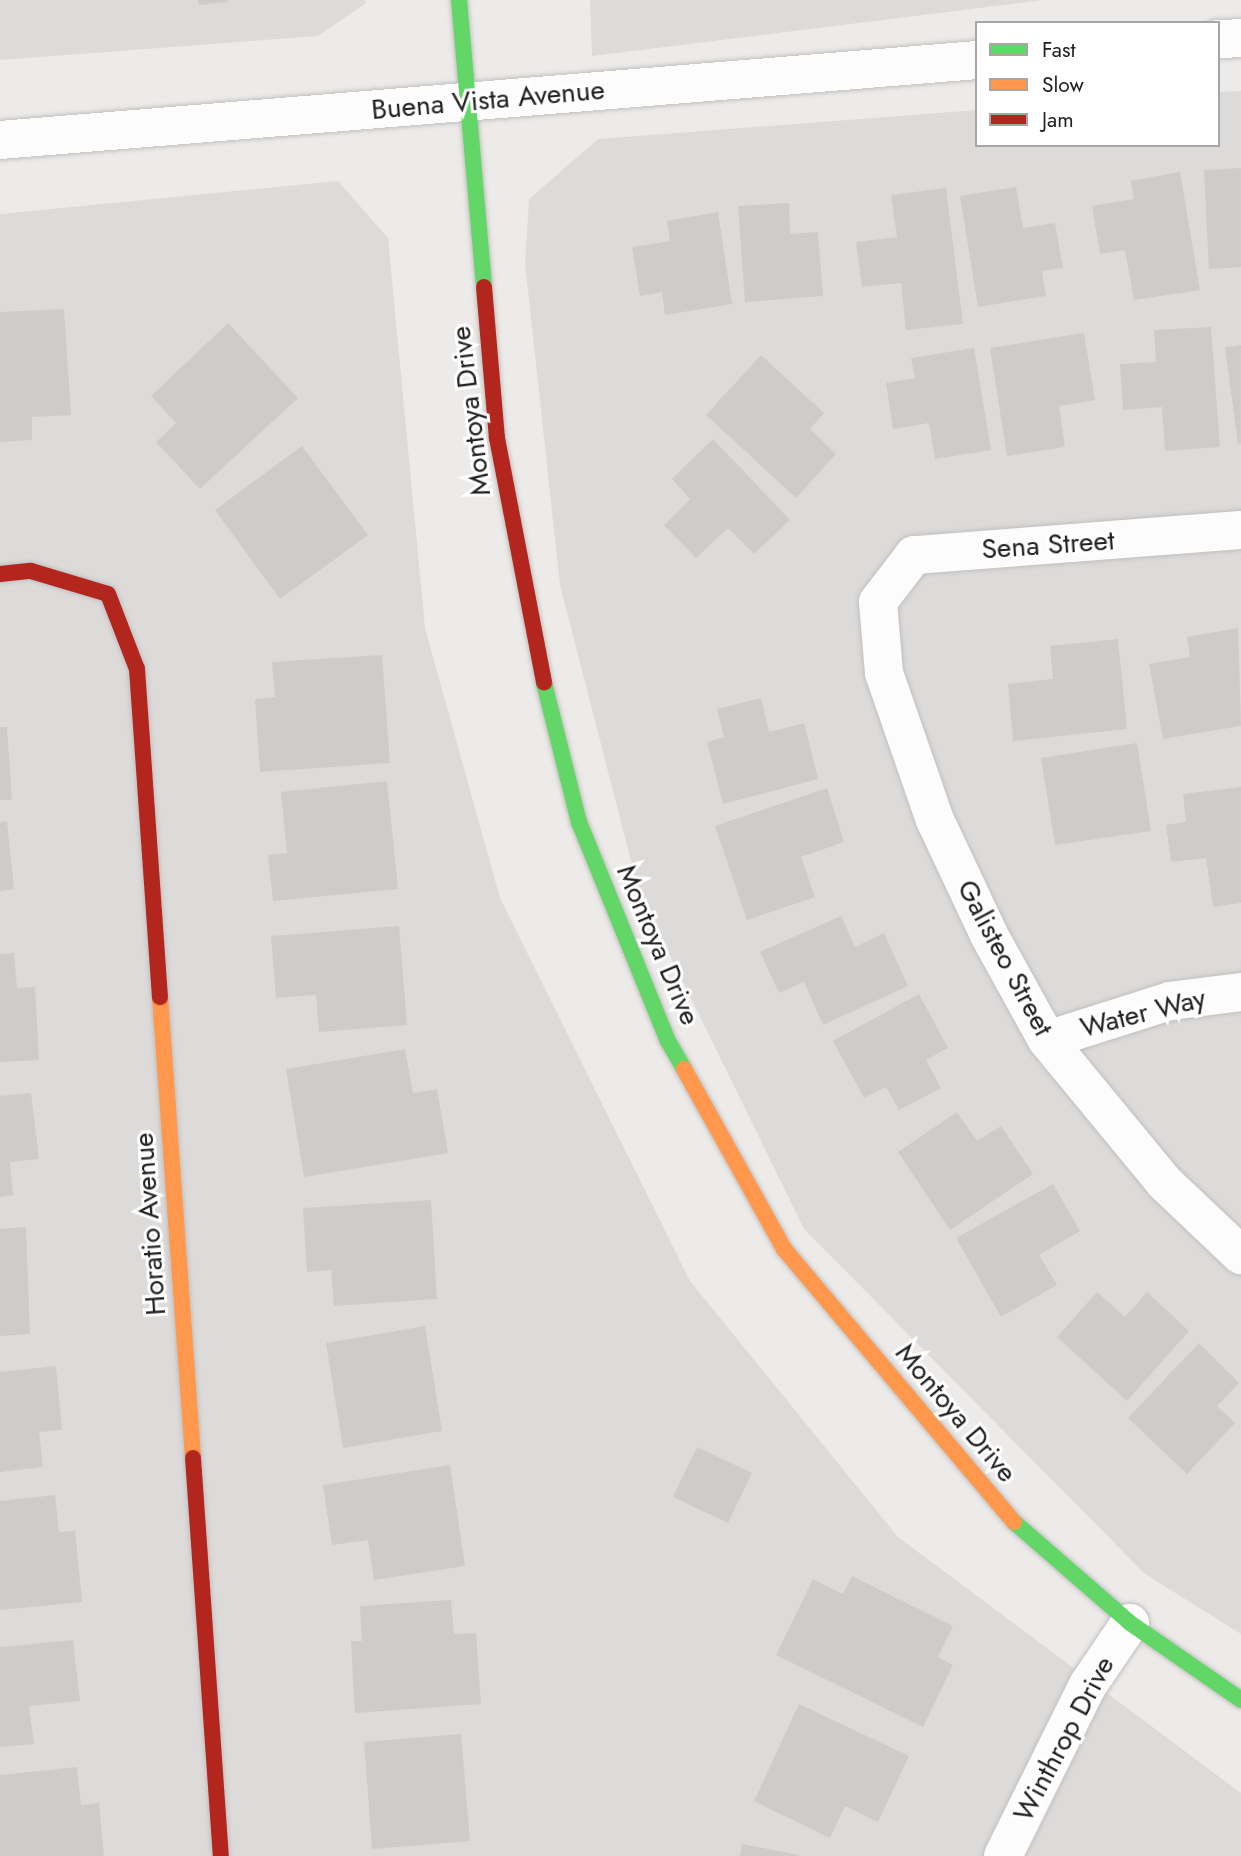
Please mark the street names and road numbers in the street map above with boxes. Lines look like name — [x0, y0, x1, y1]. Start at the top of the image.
street label: Buena Vista Avenue — [370, 73, 606, 127]
street label: Montoya Drive — [444, 324, 498, 498]
street label: Sena Street — [980, 524, 1116, 566]
street label: Montoya Drive — [609, 860, 707, 1030]
street label: Galisteo Street — [950, 874, 1060, 1042]
street label: Water Way — [1077, 981, 1209, 1045]
street label: Horatio Avenue — [127, 1131, 173, 1317]
street label: Montoya Drive — [888, 1337, 1024, 1489]
street label: Winthrop Drive — [1006, 1651, 1122, 1827]

